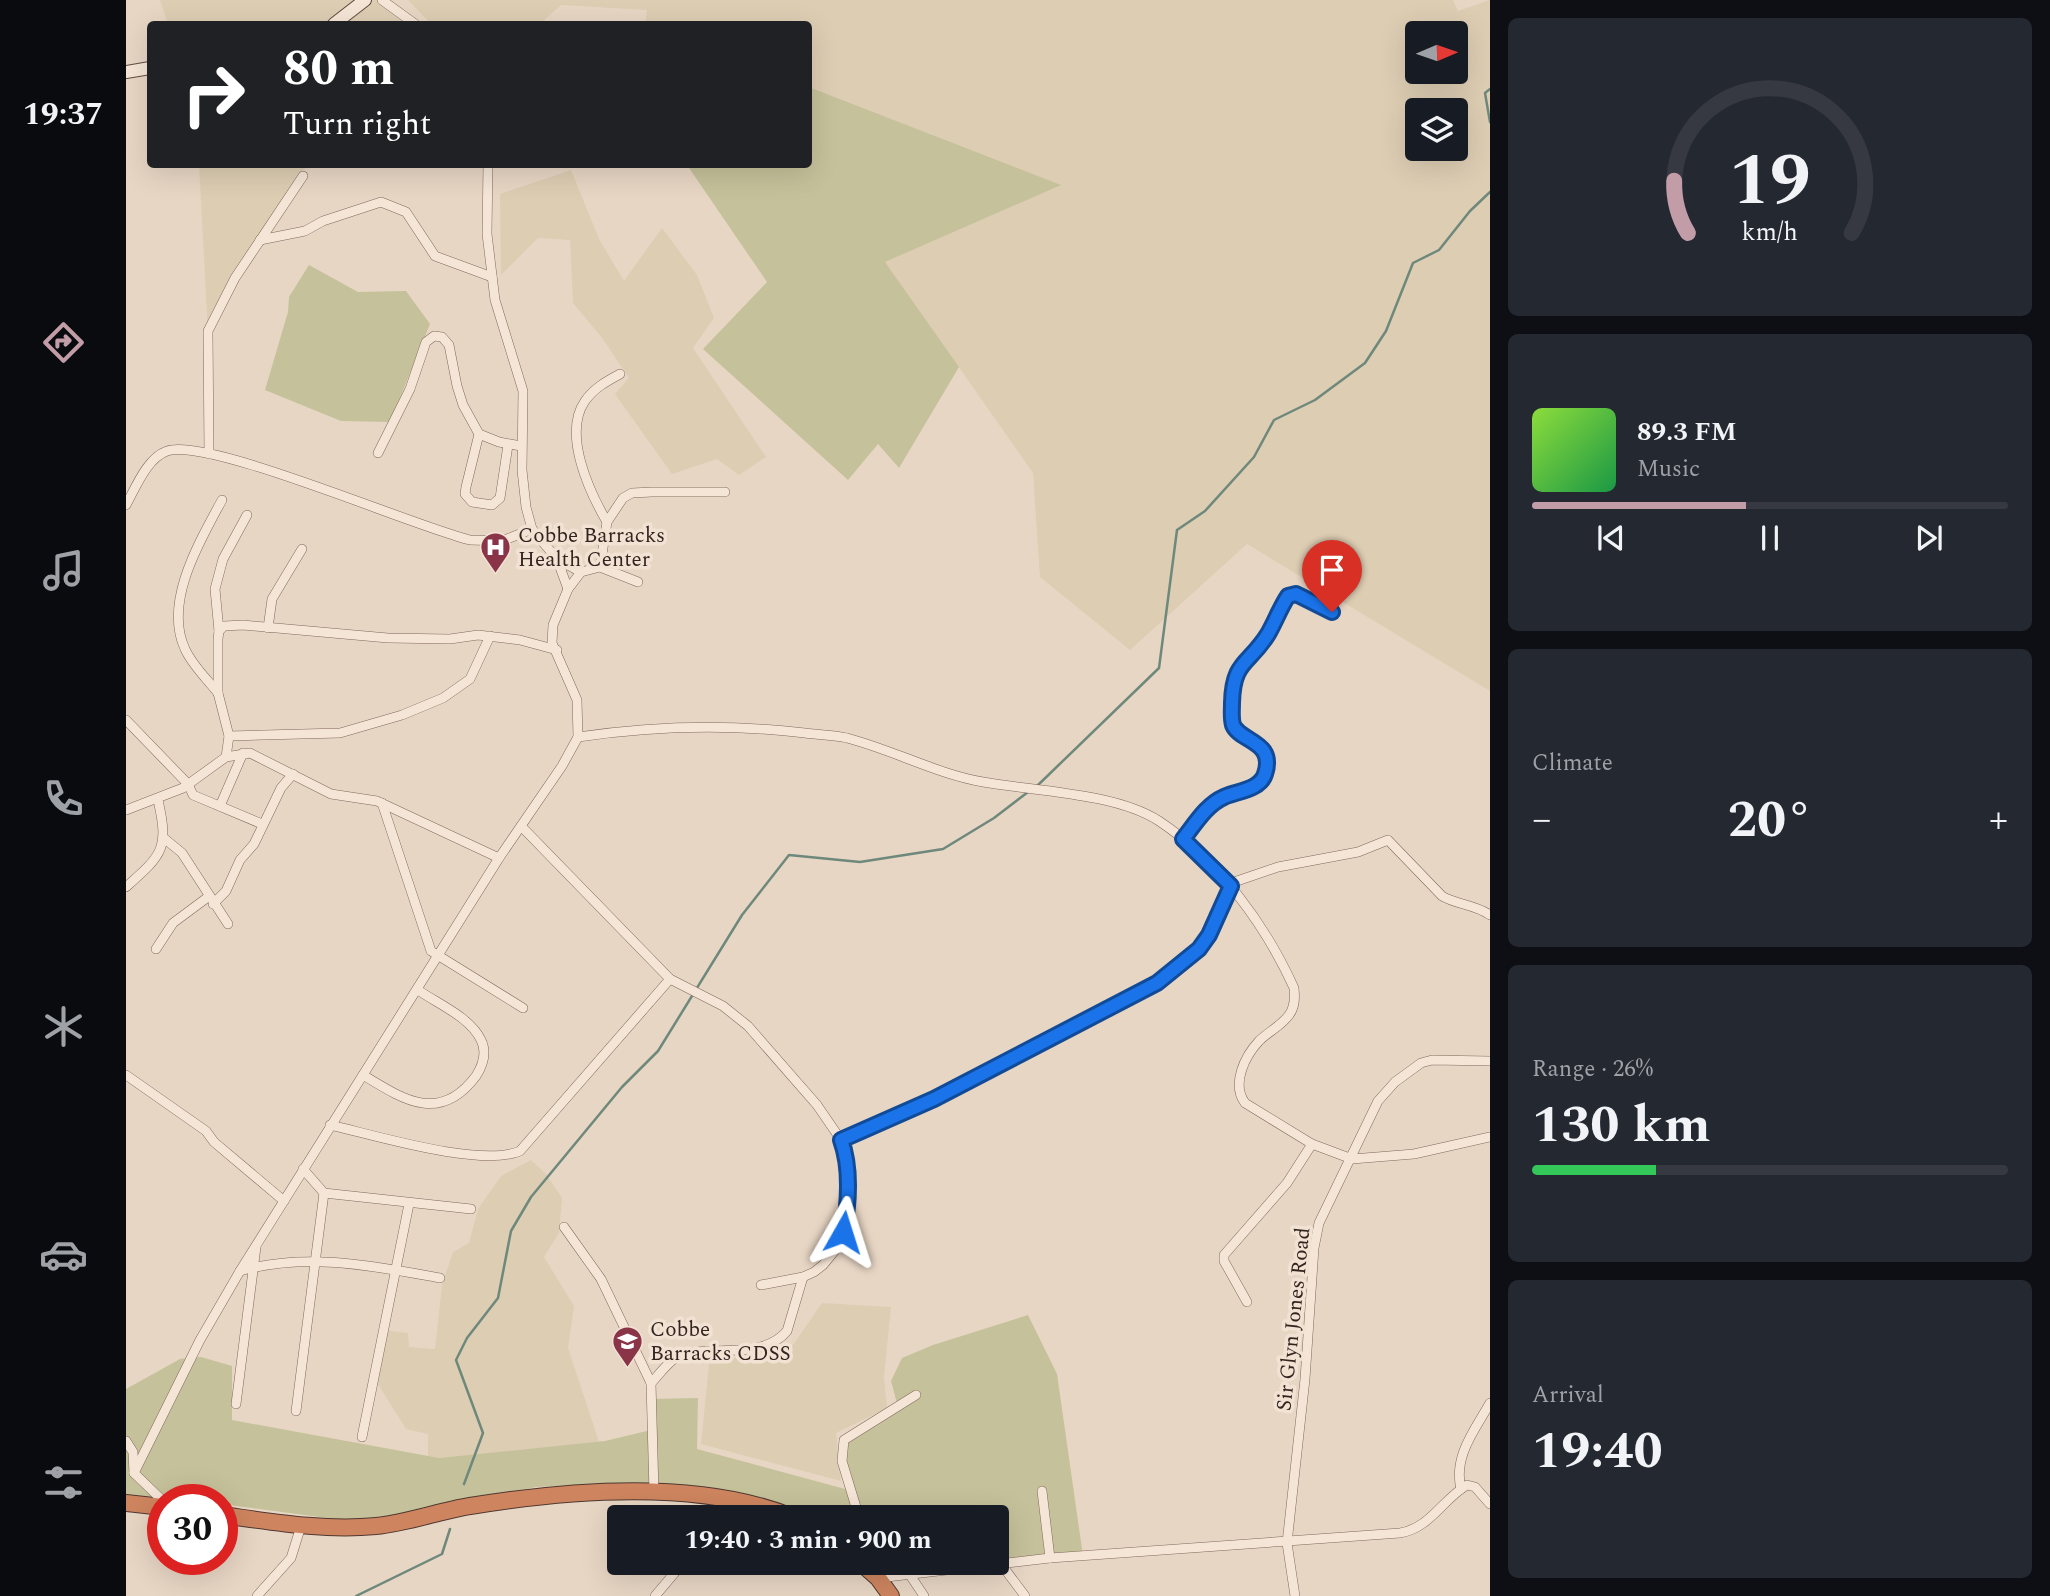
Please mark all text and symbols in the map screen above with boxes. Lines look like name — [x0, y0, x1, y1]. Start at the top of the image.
north arrow — [1405, 21, 1468, 84]
map controls — [1405, 21, 1468, 161]
text: 80 m — [283, 32, 394, 107]
icon: right — [168, 49, 259, 140]
text: 19:37 — [23, 90, 103, 139]
button: layers — [1405, 98, 1468, 161]
text: Turn right — [283, 100, 431, 149]
text: 19 — [1729, 126, 1811, 237]
text: km/h — [1742, 214, 1798, 252]
icon: directions — [39, 318, 88, 367]
text: 89.3 FM — [1637, 412, 1737, 452]
text: Music — [1637, 452, 1700, 487]
icon: previous — [1592, 519, 1630, 557]
icon: pause — [1751, 519, 1789, 557]
icon: next — [1910, 519, 1948, 557]
place label: Cobbe Barracks Health Center — [518, 520, 665, 576]
hospital icon: Cobbe Barracks Health Center — [478, 530, 512, 574]
pin — [1302, 540, 1362, 612]
icon: music — [39, 546, 88, 595]
icon: arrive — [1313, 551, 1351, 589]
text: Climate — [1532, 746, 1613, 781]
icon: phone — [39, 774, 88, 823]
text: 20° — [1728, 781, 1812, 860]
text: − — [1532, 791, 1551, 849]
text: + — [1989, 791, 2008, 849]
icon: climate — [39, 1002, 88, 1051]
text: Range · 26% — [1532, 1052, 1653, 1087]
text: 130 km — [1532, 1086, 1711, 1165]
position arrow — [806, 1195, 880, 1269]
street label: Sir Glyn Jones Road — [1268, 1226, 1320, 1412]
icon: car — [39, 1230, 88, 1279]
place label: Cobbe Barracks CDSS — [650, 1314, 791, 1370]
school or university icon: Cobbe Barracks CDSS — [610, 1324, 644, 1368]
text: Arrival — [1532, 1378, 1604, 1413]
text: 19:40 — [1532, 1412, 1663, 1491]
icon: filters — [39, 1458, 88, 1507]
speed limit sign: 30 — [147, 1484, 238, 1575]
text: 19:40 · 3 min · 900 m — [684, 1520, 932, 1560]

